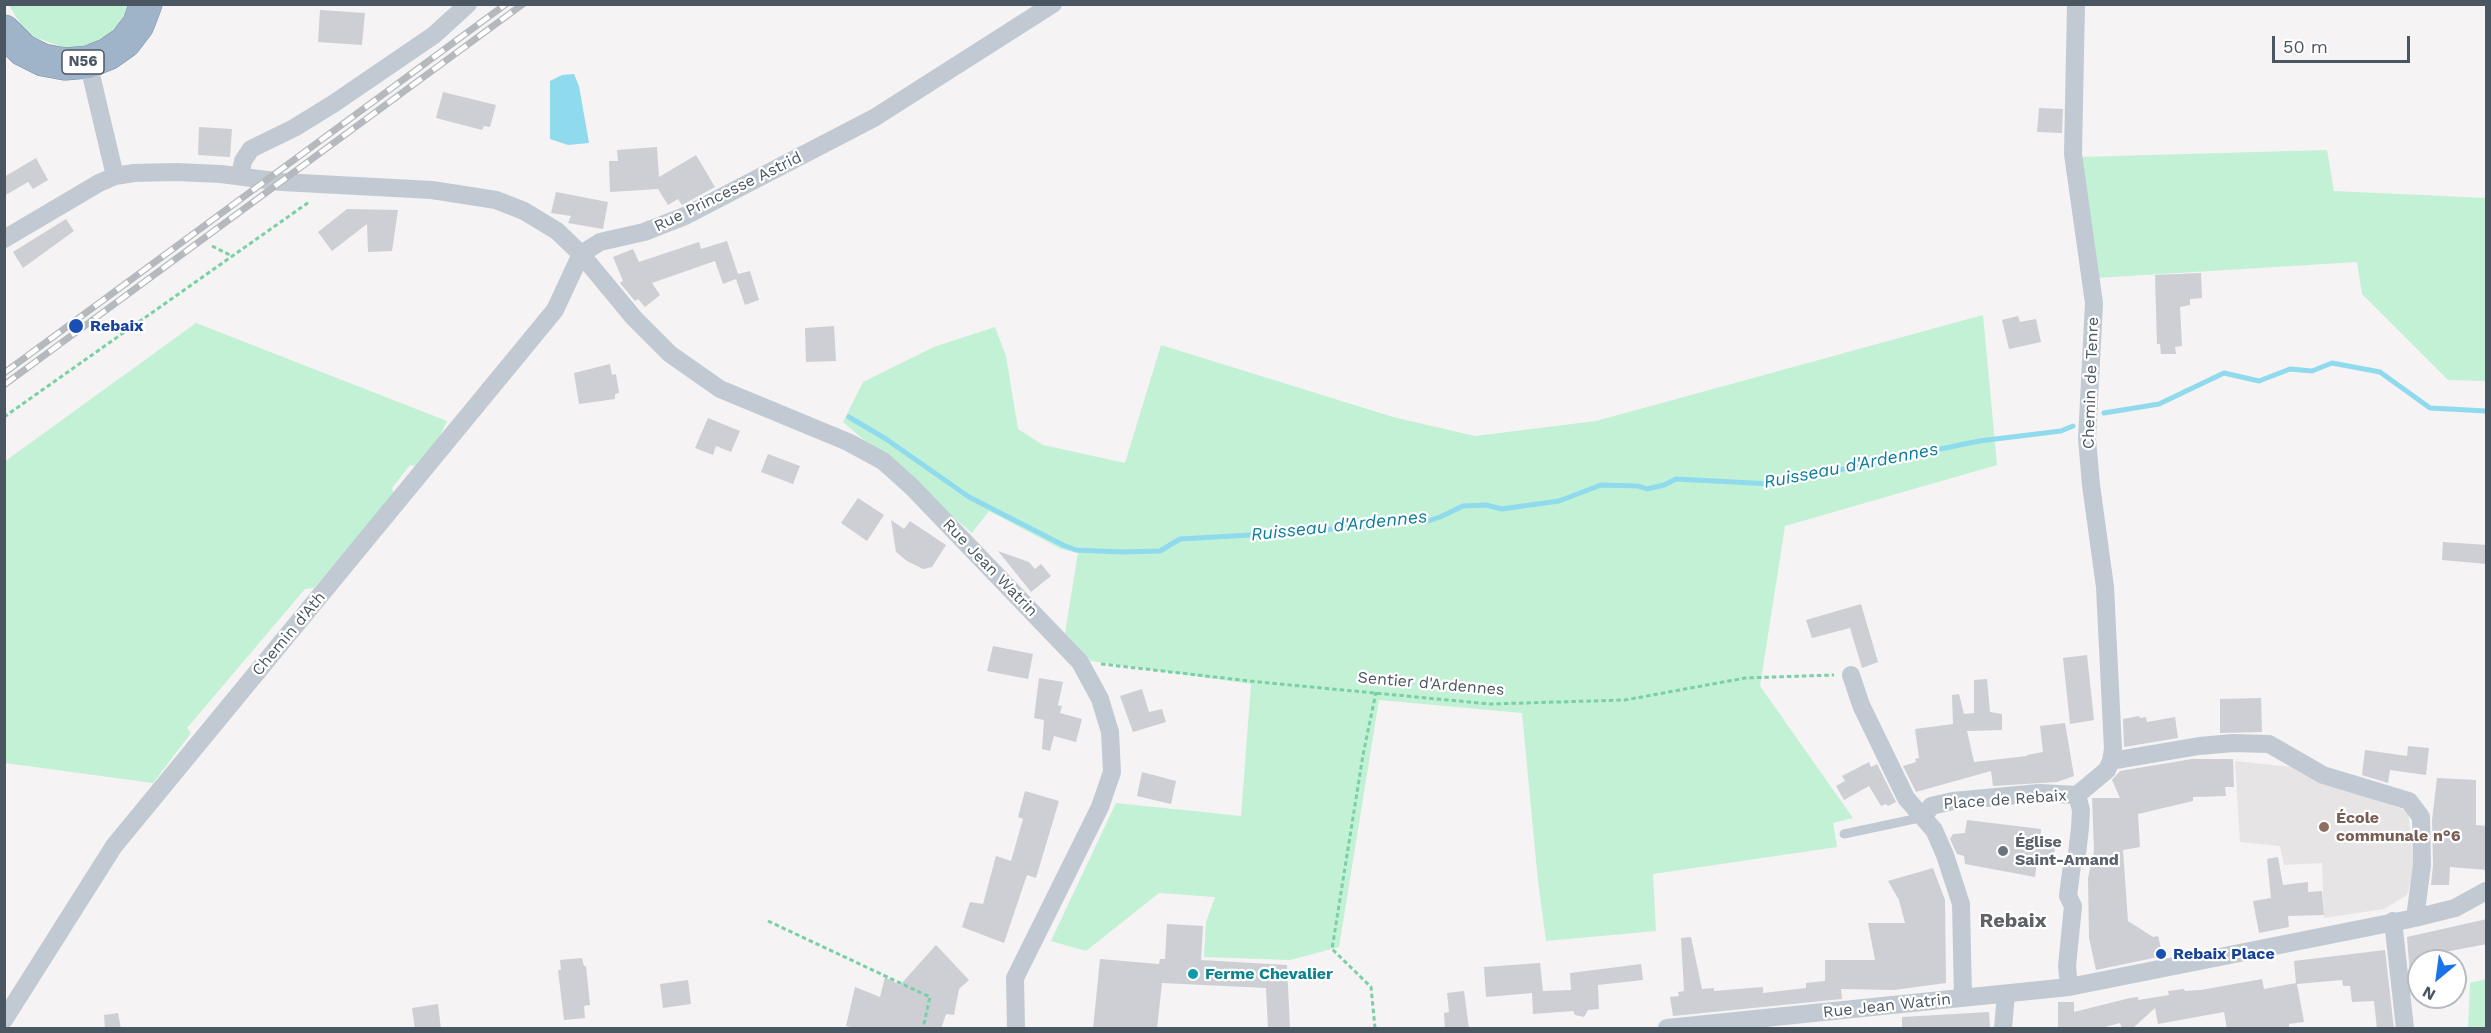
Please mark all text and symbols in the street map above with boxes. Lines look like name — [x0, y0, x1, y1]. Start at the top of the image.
scale bar — [2275, 24, 2413, 62]
text: 50 m — [2283, 36, 2328, 57]
road number: N56 — [62, 50, 104, 74]
street label: Rue Princesse Astrid — [651, 148, 805, 236]
place label: Rebaix — [90, 316, 143, 336]
marker: Rebaix — [67, 317, 85, 335]
street label: Chemin de Tenre — [2079, 317, 2103, 449]
water label: Ruisseau d'Ardennes — [1762, 439, 1940, 493]
water label: Ruisseau d'Ardennes — [1250, 506, 1428, 546]
street label: Rue Jean Watrin — [938, 515, 1042, 621]
street label: Chemin d'Ath — [248, 588, 330, 680]
street label: Sentier d'Ardennes — [1357, 668, 1505, 700]
street label: Place de Rebaix — [1943, 786, 2067, 814]
place label: École communale n°6 — [2336, 808, 2461, 846]
marker: École communale n°6 — [2317, 820, 2331, 834]
place label: Église Saint-Amand — [2015, 832, 2119, 870]
marker: Église Saint-Amand — [1996, 844, 2010, 858]
district label: Rebaix — [1980, 909, 2046, 933]
place label: Rebaix Place — [2173, 944, 2275, 964]
marker: Rebaix Place — [2154, 947, 2168, 961]
north arrow — [2407, 949, 2467, 1009]
place label: Ferme Chevalier — [1205, 964, 1333, 984]
marker: Ferme Chevalier — [1186, 967, 1200, 981]
text: N — [2419, 982, 2439, 1005]
street label: Rue Jean Watrin — [1822, 990, 1952, 1022]

